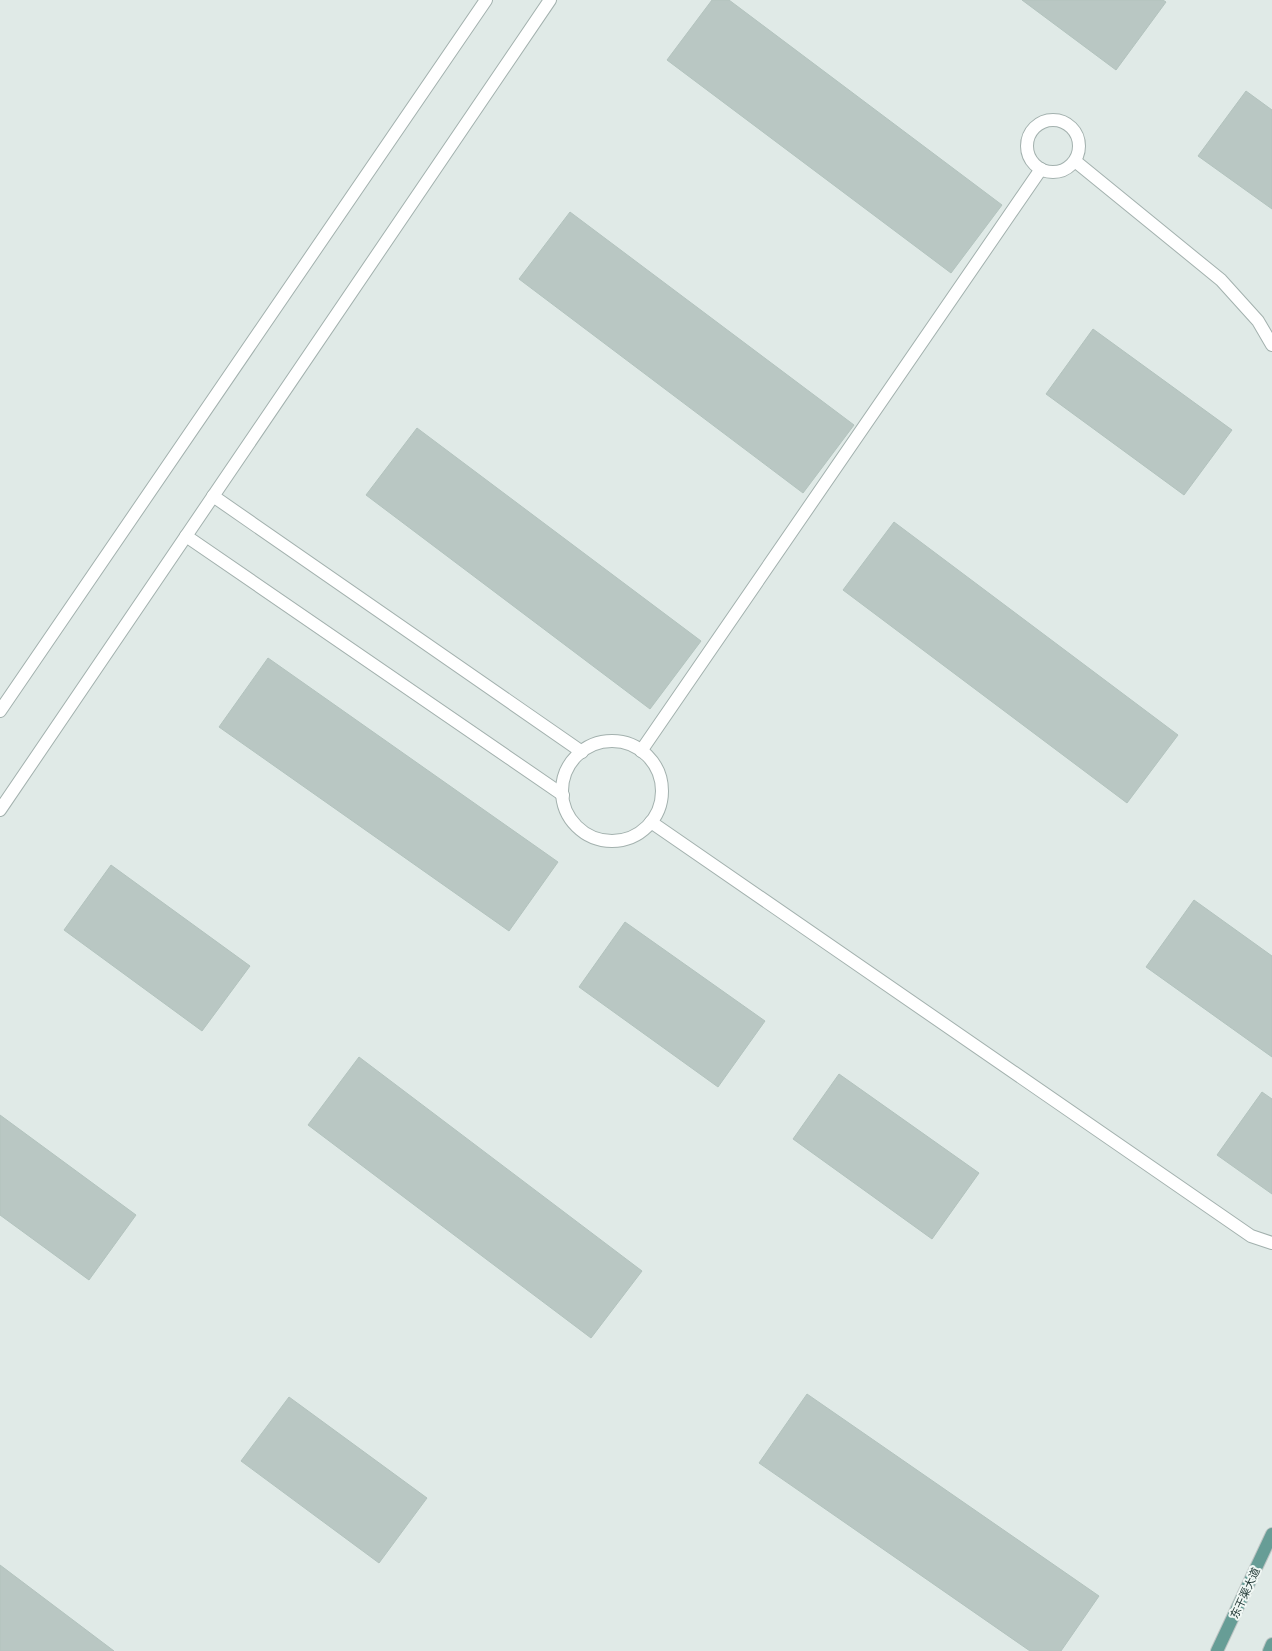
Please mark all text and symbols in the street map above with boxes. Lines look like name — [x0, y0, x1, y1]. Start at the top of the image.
street label: 东干渠大道 — [1227, 1565, 1264, 1621]

